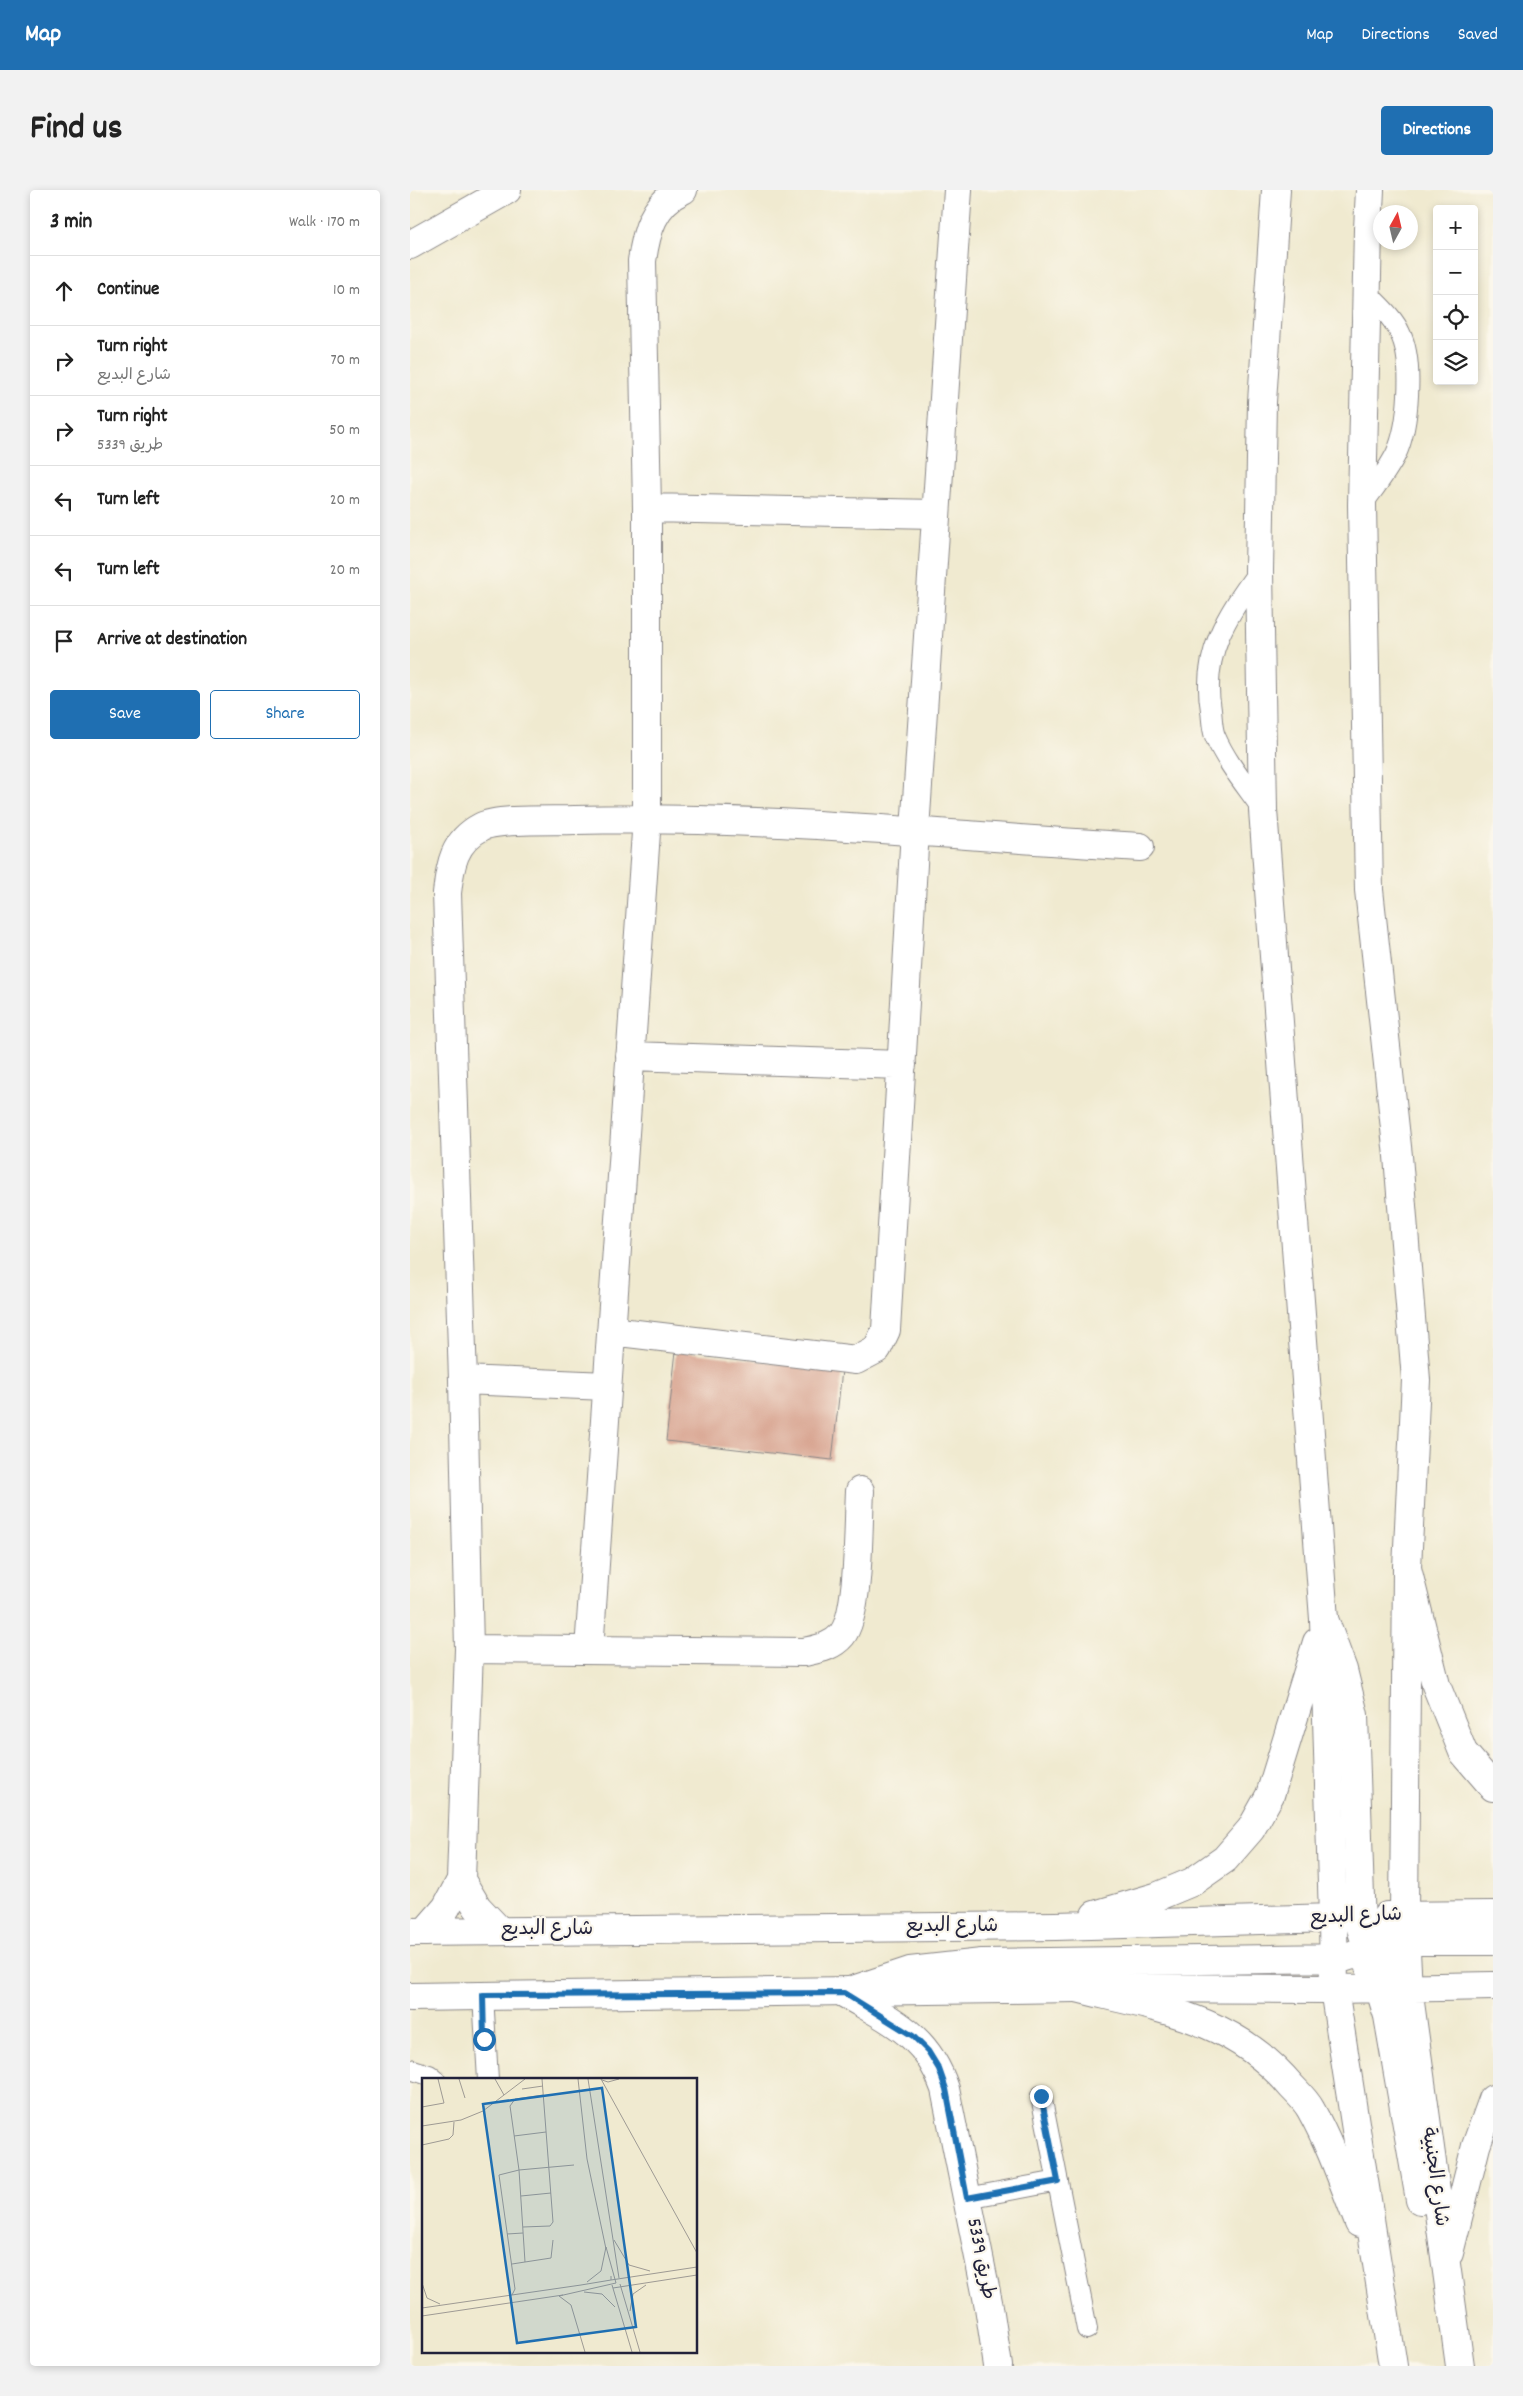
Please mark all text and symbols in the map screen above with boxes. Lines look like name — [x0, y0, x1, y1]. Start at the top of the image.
text: Map — [25, 18, 61, 52]
text: Map — [1306, 23, 1333, 48]
text: Directions — [1361, 23, 1430, 48]
text: Saved — [1458, 23, 1498, 48]
text: Find us — [30, 105, 122, 155]
button: Directions — [1381, 106, 1493, 155]
north arrow — [1373, 205, 1418, 250]
map controls — [1433, 205, 1478, 385]
button: + — [1433, 205, 1478, 250]
text: 3 min — [50, 208, 92, 238]
text: Walk · 170 m — [289, 211, 360, 234]
button: − — [1433, 250, 1478, 295]
icon: ahead — [50, 277, 78, 305]
text: Continue — [97, 277, 159, 304]
text: 10 m — [333, 279, 360, 302]
button: locate — [1433, 295, 1478, 340]
text: Turn right — [97, 334, 168, 361]
button: layers — [1433, 340, 1478, 385]
icon: right — [50, 347, 78, 375]
text: 70 m — [330, 349, 360, 372]
text: شارع البديع — [97, 364, 171, 387]
text: Turn right — [97, 404, 168, 431]
icon: right — [50, 417, 78, 445]
text: 50 m — [329, 419, 360, 442]
text: طريق 5339 — [97, 434, 163, 457]
icon: left — [50, 487, 78, 515]
text: Turn left — [97, 487, 160, 514]
text: 20 m — [330, 489, 360, 512]
icon: left — [50, 557, 78, 585]
text: Turn left — [97, 557, 160, 584]
text: 20 m — [330, 559, 360, 582]
icon: arrive — [50, 627, 78, 655]
text: Arrive at destination — [97, 627, 247, 654]
button: Save — [50, 690, 200, 739]
button: Share — [210, 690, 360, 739]
street label: شارع البديع — [1309, 1901, 1403, 1933]
street label: شارع البديع — [906, 1913, 998, 1941]
street label: شارع البديع — [501, 1916, 593, 1944]
route start — [473, 2028, 496, 2051]
inset map — [422, 2078, 698, 2354]
route end — [1030, 2085, 1053, 2108]
street label: شارع الجنبية — [1413, 2125, 1455, 2229]
street label: طريق 5339 — [958, 2216, 1002, 2302]

